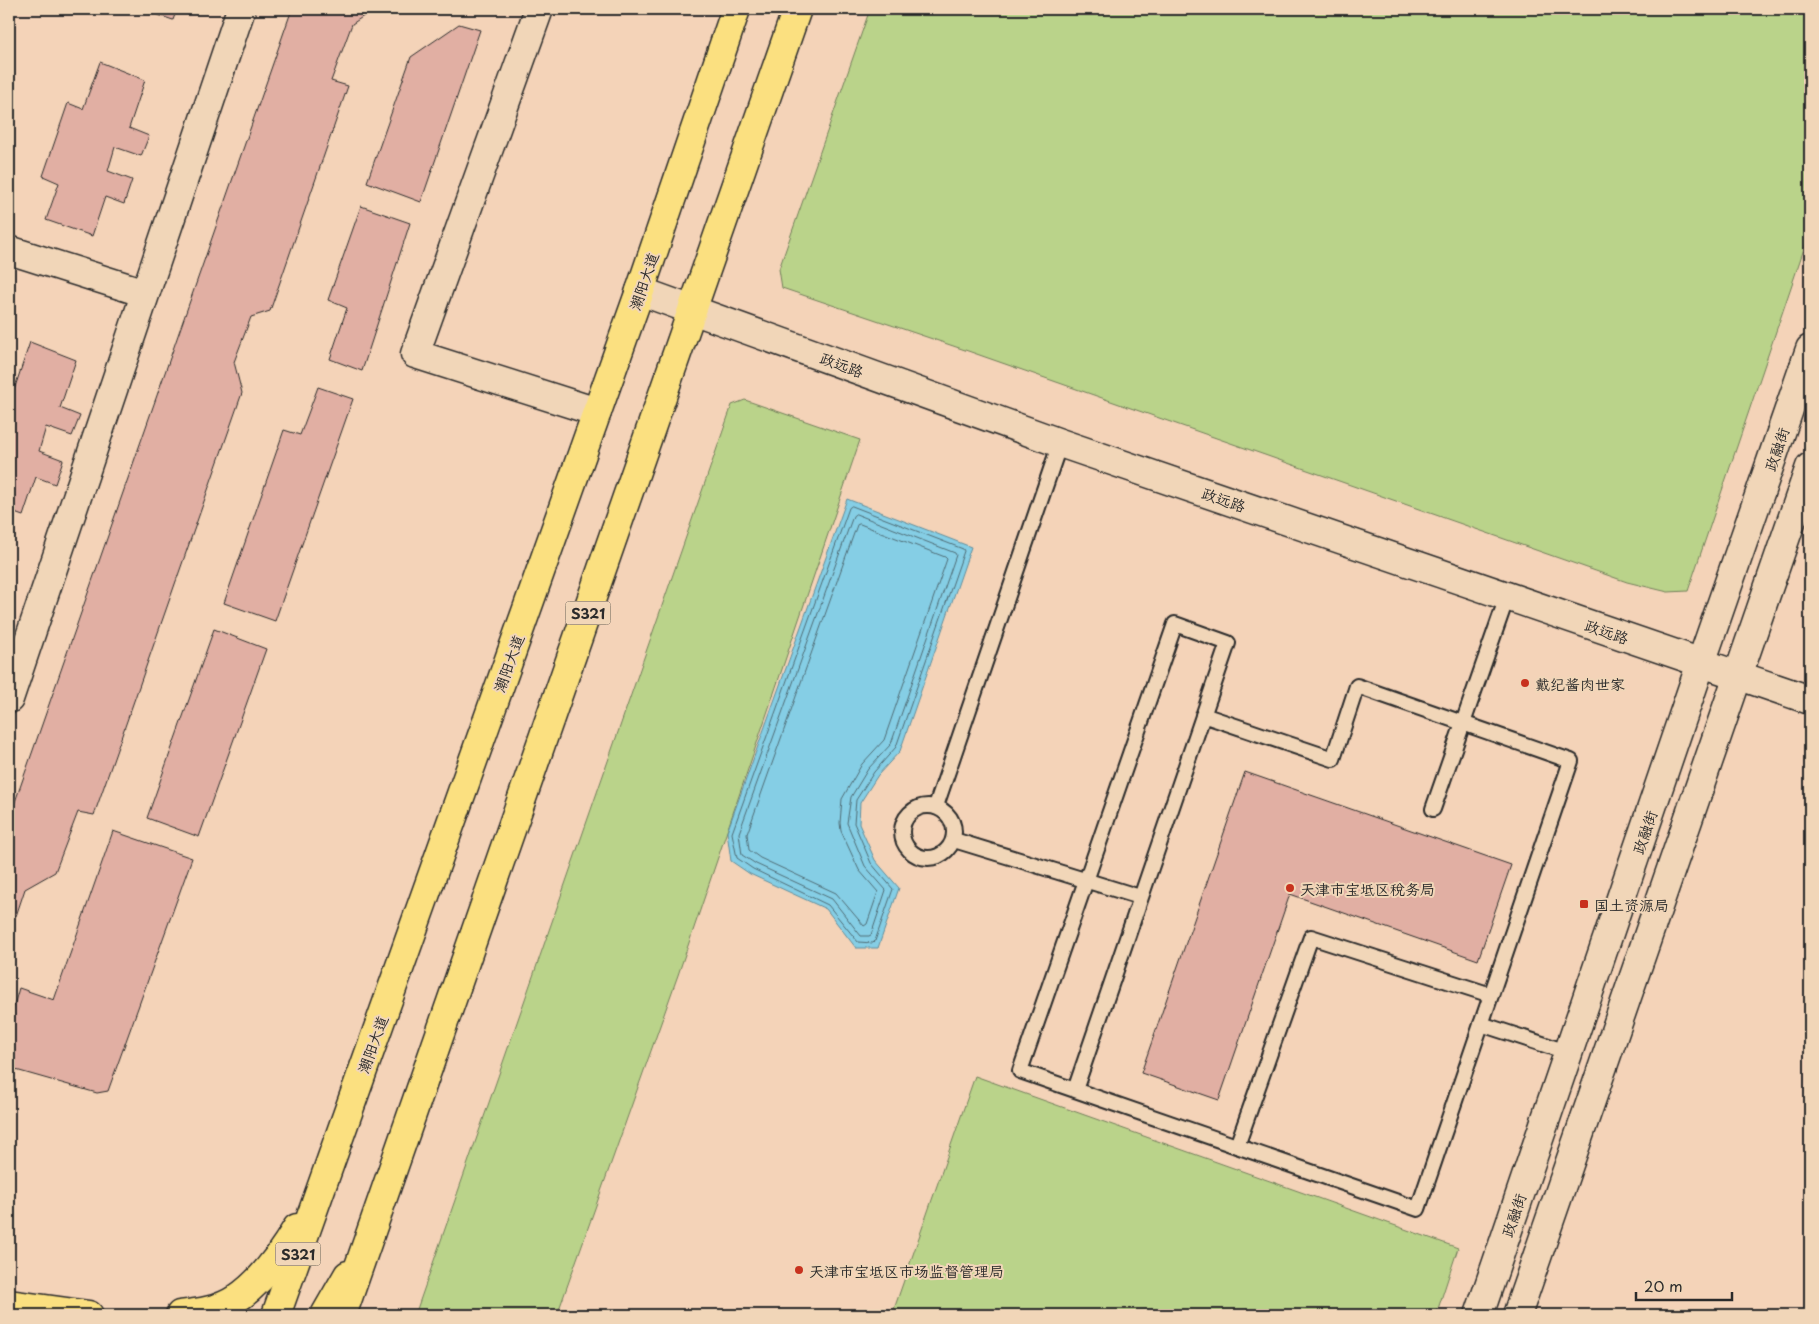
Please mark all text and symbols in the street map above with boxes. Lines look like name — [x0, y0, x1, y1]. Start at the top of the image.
street label: 潮阳大道 — [622, 249, 664, 313]
street label: 政远路 — [817, 345, 867, 383]
street label: 政融街 — [1758, 424, 1794, 474]
street label: 政远路 — [1199, 481, 1249, 517]
road number: S321 — [566, 602, 610, 624]
street label: 政远路 — [1582, 613, 1632, 649]
street label: 潮阳大道 — [487, 631, 529, 695]
place label: 戴纪酱肉世家 — [1535, 672, 1625, 695]
marker: 戴纪酱肉世家 — [1519, 677, 1531, 689]
street label: 政融街 — [1626, 807, 1662, 857]
place label: 天津市宝坻区税务局 — [1300, 877, 1435, 900]
marker: 天津市宝坻区税务局 — [1284, 882, 1296, 894]
place label: 国土资源局 — [1594, 893, 1669, 916]
marker: 国土资源局 — [1578, 898, 1590, 910]
street label: 潮阳大道 — [351, 1012, 393, 1076]
street label: 政融街 — [1495, 1190, 1531, 1240]
road number: S321 — [276, 1242, 320, 1266]
place label: 天津市宝坻区市场监督管理局 — [809, 1259, 1004, 1282]
marker: 天津市宝坻区市场监督管理局 — [793, 1264, 805, 1276]
scale bar — [1636, 1269, 1733, 1301]
text: 20 m — [1644, 1274, 1683, 1297]

